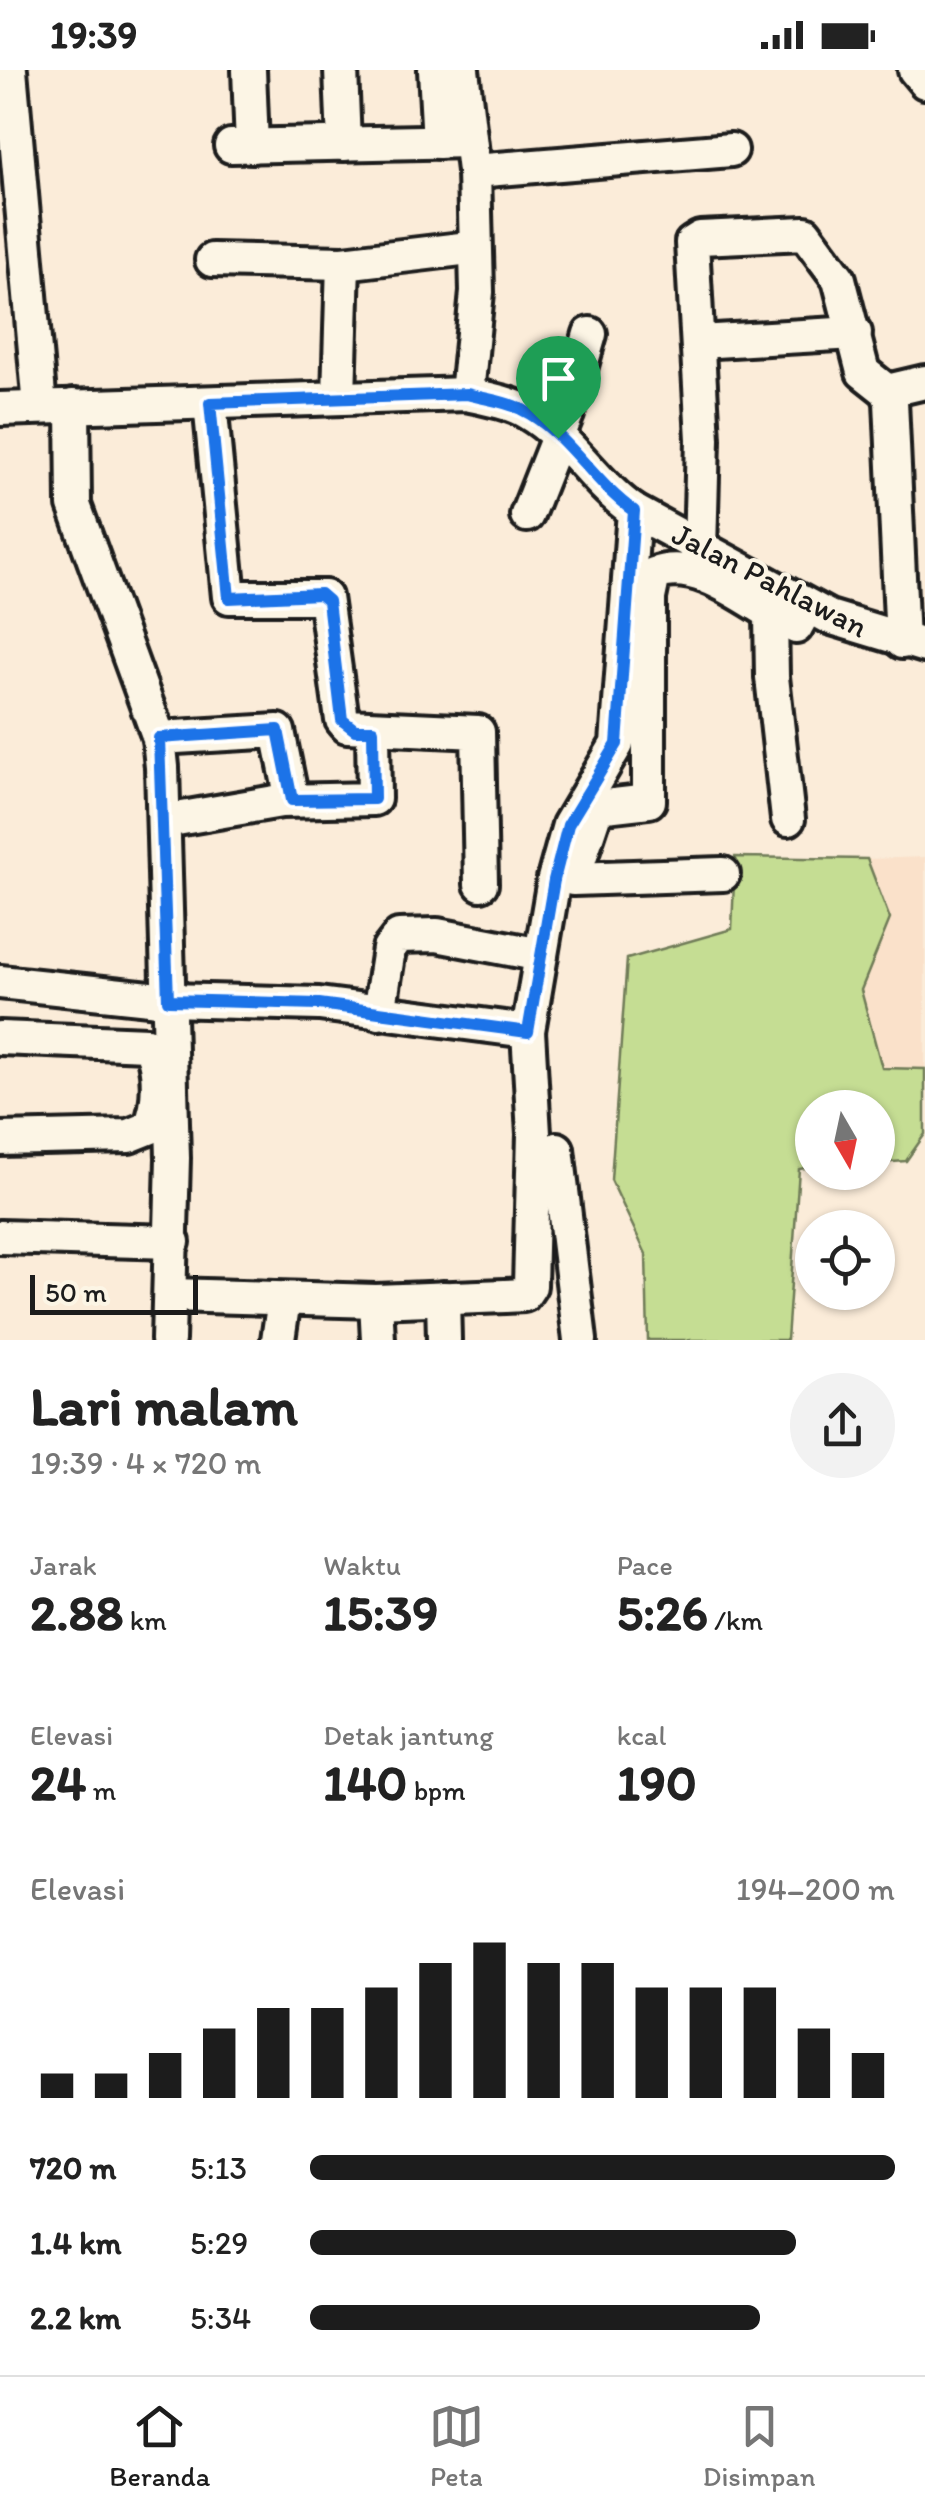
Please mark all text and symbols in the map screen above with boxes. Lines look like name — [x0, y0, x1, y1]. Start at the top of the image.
text: 19:39 — [50, 12, 137, 58]
pin — [516, 336, 601, 439]
icon: arrive — [531, 351, 586, 406]
street label: Jalan Pahlawan — [666, 514, 874, 646]
north arrow — [795, 1090, 895, 1190]
map controls — [795, 1090, 895, 1310]
button: locate — [795, 1210, 895, 1310]
scale bar — [30, 1270, 198, 1314]
text: 50 m — [45, 1275, 107, 1309]
text: Lari malam — [30, 1373, 298, 1439]
button: share — [790, 1373, 895, 1478]
text: 19:39 · 4 × 720 m — [30, 1444, 262, 1482]
text: Jarak — [30, 1548, 97, 1582]
text: Waktu — [323, 1548, 401, 1582]
text: Pace — [617, 1548, 673, 1582]
text: 2.88 — [30, 1582, 123, 1643]
text: 15:39 — [323, 1582, 438, 1643]
text: 5:26 — [617, 1582, 708, 1643]
text: km — [123, 1603, 167, 1637]
text: /km — [708, 1603, 763, 1637]
text: Elevasi — [30, 1718, 113, 1752]
text: Detak jantung — [323, 1718, 494, 1752]
text: kcal — [617, 1718, 666, 1752]
text: 24 — [30, 1752, 86, 1813]
text: 140 — [323, 1752, 407, 1813]
text: 190 — [617, 1752, 697, 1813]
text: m — [86, 1773, 116, 1807]
text: bpm — [407, 1773, 466, 1807]
text: Elevasi — [30, 1870, 125, 1908]
text: 194–200 m — [736, 1870, 895, 1908]
text: 720 m — [30, 2149, 117, 2187]
text: 5:13 — [190, 2149, 247, 2187]
text: 1.4 km — [30, 2224, 121, 2262]
text: 5:29 — [190, 2224, 248, 2262]
text: 2.2 km — [30, 2299, 121, 2337]
text: 5:34 — [190, 2299, 251, 2337]
tab: Beranda — [109, 2399, 210, 2493]
tab: Peta — [429, 2399, 484, 2493]
tab: Disimpan — [703, 2399, 816, 2493]

